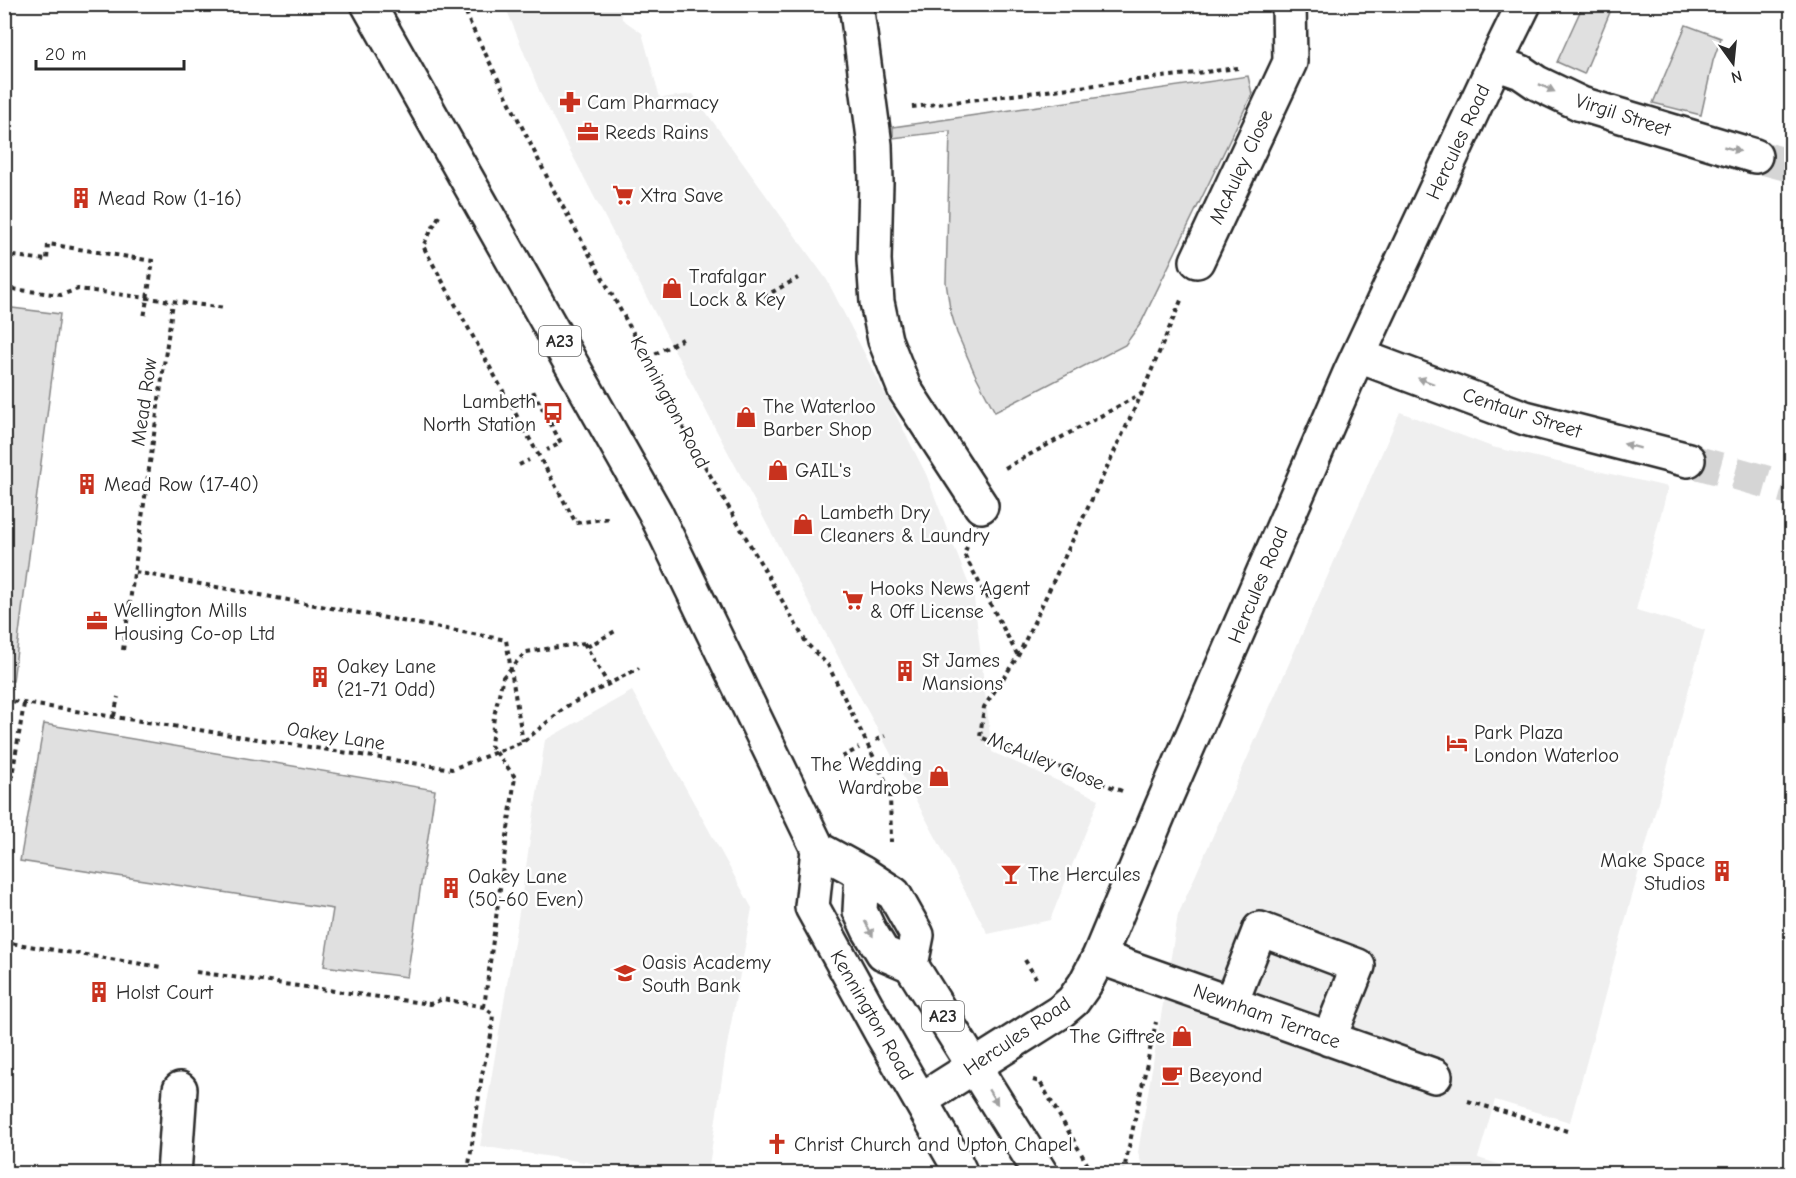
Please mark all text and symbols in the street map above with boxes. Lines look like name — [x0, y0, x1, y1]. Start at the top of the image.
scale bar — [36, 33, 184, 71]
north arrow — [1703, 33, 1763, 93]
text: 20 m — [45, 44, 86, 65]
text: N — [1729, 66, 1744, 87]
street label: Hercules Road — [1421, 81, 1495, 203]
one-way arrow — [1539, 83, 1556, 92]
street label: Virgil Street — [1572, 89, 1675, 142]
pharmacy icon: Cam Pharmacy — [558, 90, 582, 114]
place label: Cam Pharmacy — [587, 91, 718, 114]
street label: McAuley Close — [1204, 106, 1278, 228]
office icon: Reeds Rains — [576, 120, 600, 144]
place label: Reeds Rains — [605, 121, 708, 144]
one-way arrow — [1723, 145, 1741, 154]
supermarket icon: Xtra Save — [611, 183, 635, 207]
place label: Xtra Save — [640, 184, 723, 207]
building icon: Mead Row (1-16) — [69, 186, 93, 210]
place label: Mead Row (1-16) — [98, 187, 242, 210]
place label: Trafalgar Lock & Key — [689, 265, 785, 311]
shop icon: Trafalgar Lock & Key — [660, 276, 684, 300]
road number: A23 — [539, 326, 581, 356]
street label: Kennington Road — [626, 332, 714, 472]
street label: Mead Row — [126, 357, 162, 447]
one-way arrow — [1417, 375, 1435, 385]
street label: Centaur Street — [1460, 383, 1586, 443]
place label: Lambeth North Station — [423, 390, 536, 436]
place label: The Waterloo Barber Shop — [763, 395, 876, 441]
bus stop icon: Lambeth North Station — [541, 401, 565, 425]
shop icon: The Waterloo Barber Shop — [734, 405, 758, 429]
one-way arrow — [1623, 440, 1641, 450]
shop icon: GAIL's — [766, 458, 790, 482]
place label: GAIL's — [795, 459, 851, 482]
building icon: Mead Row (17-40) — [75, 472, 99, 496]
place label: Mead Row (17-40) — [104, 473, 259, 496]
place label: Lambeth Dry Cleaners & Laundry — [820, 501, 989, 547]
shop icon: Lambeth Dry Cleaners & Laundry — [791, 512, 815, 536]
street label: Hercules Road — [1223, 523, 1293, 647]
place label: Hooks News Agent & Off License — [870, 577, 1031, 623]
supermarket icon: Hooks News Agent & Off License — [841, 588, 865, 612]
place label: Wellington Mills Housing Co-op Ltd — [114, 599, 275, 645]
office icon: Wellington Mills Housing Co-op Ltd — [85, 609, 109, 633]
place label: St James Mansions — [922, 649, 1003, 695]
place label: Oakey Lane (21-71 Odd) — [337, 655, 436, 701]
building icon: St James Mansions — [893, 659, 917, 683]
building icon: Oakey Lane (21-71 Odd) — [308, 665, 332, 689]
street label: Oakey Lane — [285, 717, 387, 755]
place label: Park Plaza London Waterloo — [1474, 721, 1619, 767]
street label: McAuley Close — [984, 727, 1108, 795]
hotel icon: Park Plaza London Waterloo — [1445, 731, 1469, 755]
place label: The Wedding Wardrobe — [811, 753, 922, 799]
shop icon: The Wedding Wardrobe — [927, 764, 951, 788]
place label: Make Space Studios — [1600, 849, 1705, 895]
building icon: Make Space Studios — [1710, 859, 1734, 883]
bar icon: The Hercules — [999, 862, 1023, 886]
place label: The Hercules — [1028, 863, 1140, 886]
place label: Oakey Lane (50-60 Even) — [468, 865, 584, 911]
building icon: Oakey Lane (50-60 Even) — [439, 876, 463, 900]
one-way arrow — [864, 921, 874, 938]
street label: Kennington Road — [825, 946, 919, 1084]
place label: Oasis Academy South Bank — [642, 951, 771, 997]
school or university icon: Oasis Academy South Bank — [613, 961, 637, 985]
street label: Newnham Terrace — [1190, 979, 1344, 1053]
building icon: Holst Court — [87, 980, 111, 1004]
place label: Holst Court — [116, 981, 214, 1004]
street label: Hercules Road — [959, 992, 1075, 1080]
road number: A23 — [922, 1001, 964, 1031]
shop icon: The Giftree — [1170, 1024, 1194, 1048]
place label: The Giftree — [1069, 1025, 1165, 1048]
cafe icon: Beeyond — [1160, 1063, 1184, 1087]
place label: Beeyond — [1189, 1064, 1262, 1087]
one-way arrow — [988, 1089, 999, 1105]
church icon: Christ Church and Upton Chapel — [765, 1132, 789, 1156]
place label: Christ Church and Upton Chapel — [794, 1133, 1073, 1156]

